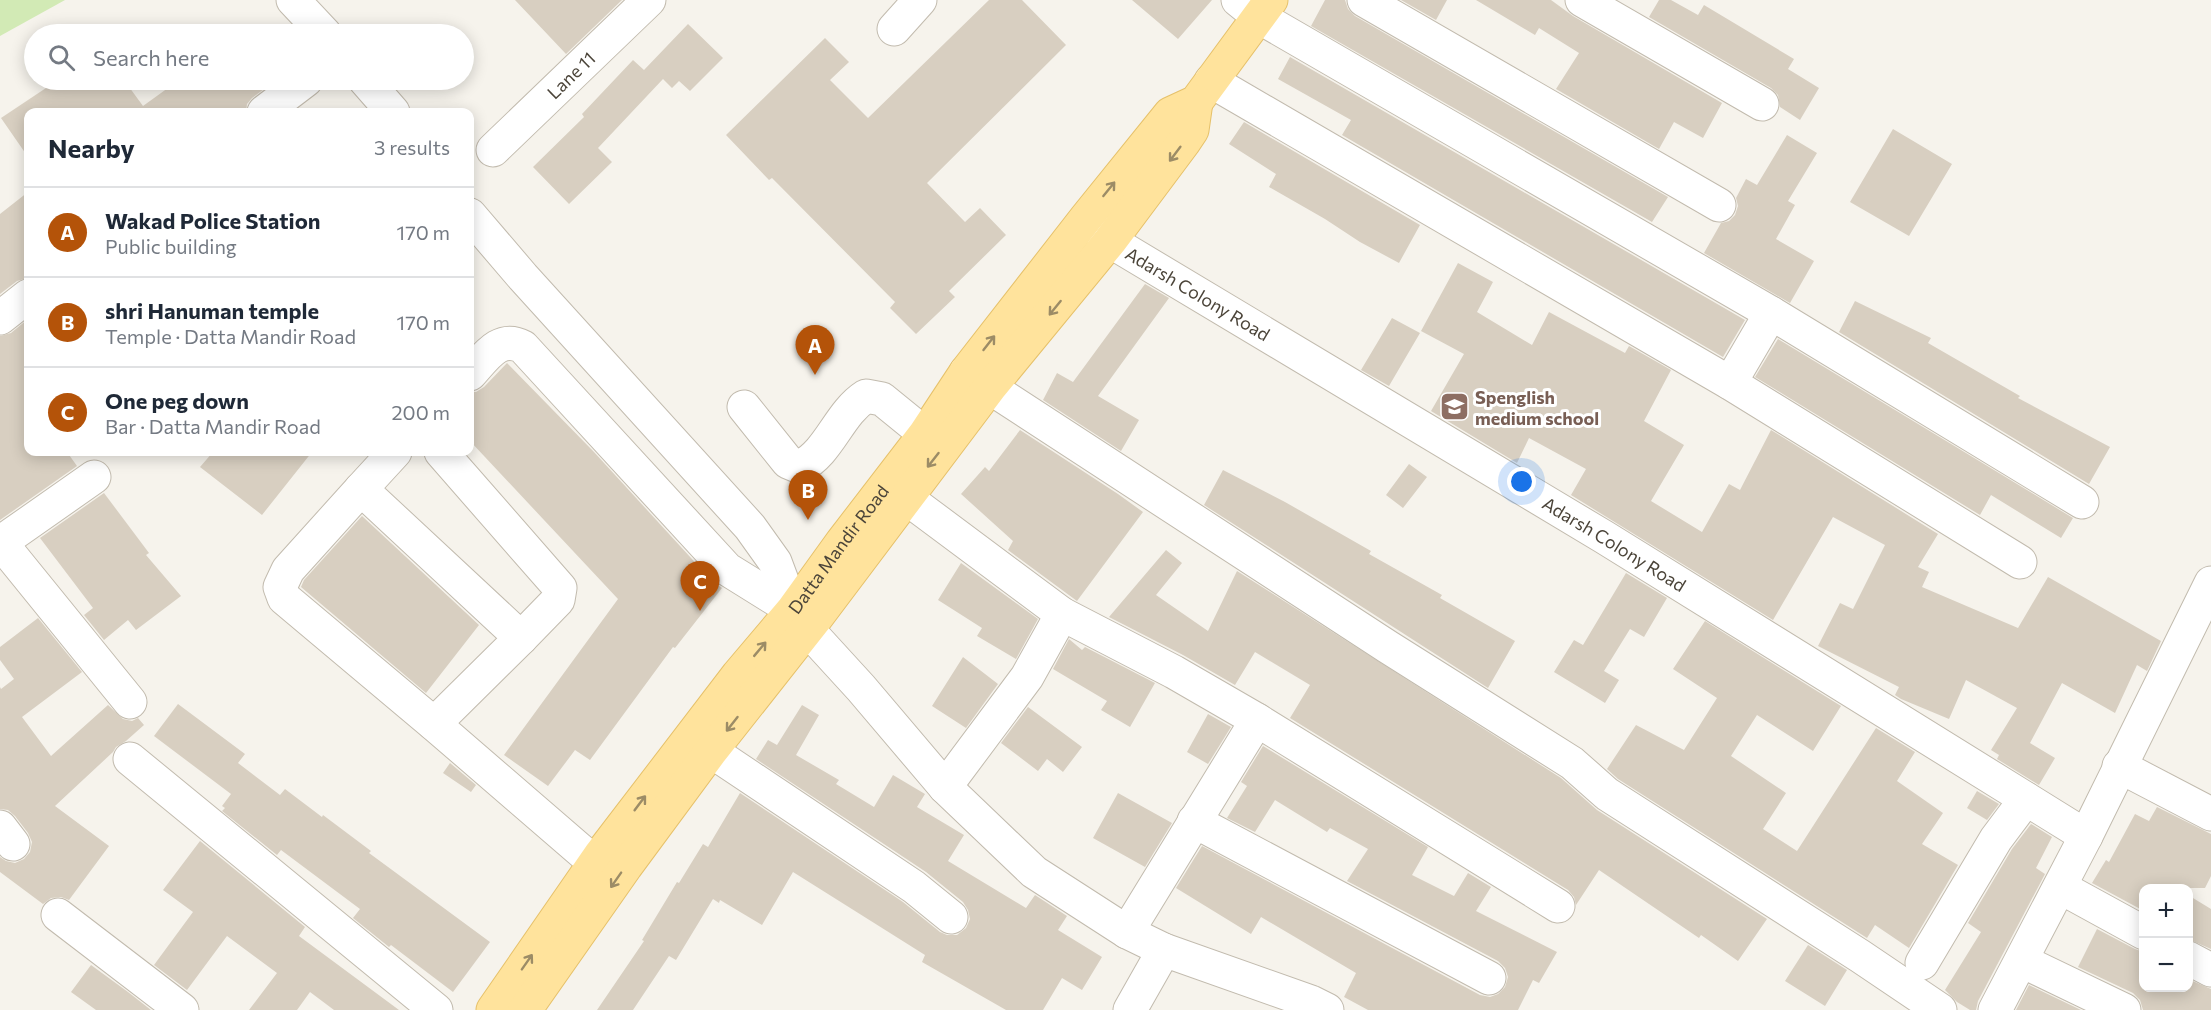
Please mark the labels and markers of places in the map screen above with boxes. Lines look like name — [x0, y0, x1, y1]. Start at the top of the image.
pin: A — [796, 326, 834, 375]
place label: Spenglish medium school — [1475, 386, 1599, 429]
school or university icon: Spenglish medium school — [1438, 391, 1470, 423]
pin: B — [788, 470, 828, 520]
pin: C — [680, 562, 720, 611]

